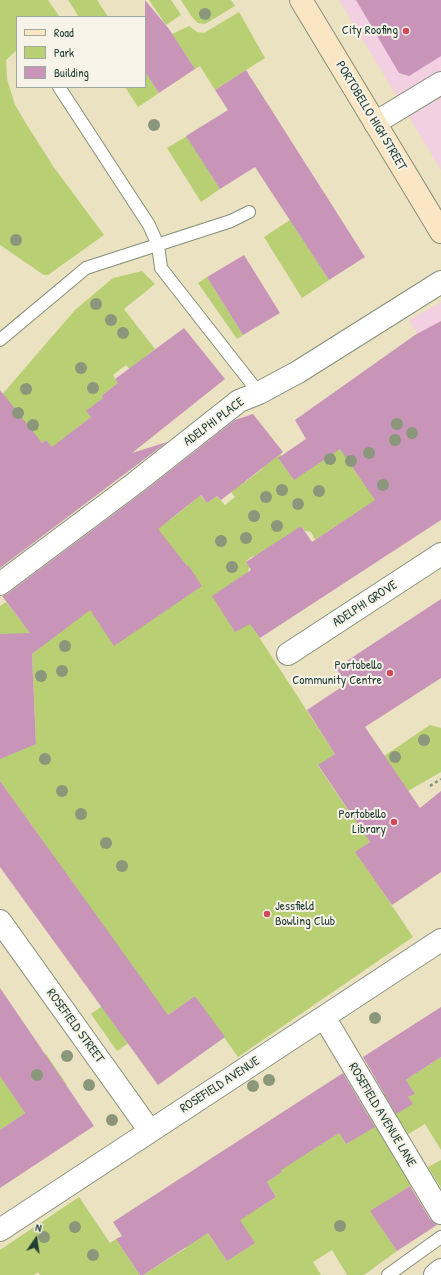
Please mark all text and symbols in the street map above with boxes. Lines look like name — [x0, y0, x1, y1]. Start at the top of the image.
legend — [16, 16, 146, 88]
place label: City Roofing — [342, 23, 398, 39]
text: Road — [54, 24, 74, 41]
marker: City Roofing — [401, 26, 411, 36]
text: Park — [54, 44, 74, 61]
street label: PORTOBELLO HIGH STREET — [332, 58, 410, 174]
text: Building — [54, 64, 89, 81]
street label: ADELPHI PLACE — [181, 394, 247, 450]
street label: ADELPHI GROVE — [330, 577, 400, 631]
place label: Portobello Community Centre — [292, 658, 382, 689]
marker: Portobello Community Centre — [385, 668, 395, 678]
place label: Portobello Library — [338, 807, 386, 838]
marker: Portobello Library — [389, 817, 399, 827]
place label: Jessfield Bowling Club — [275, 899, 335, 930]
marker: Jessfield Bowling Club — [262, 909, 272, 919]
street label: ROSEFIELD STREET — [43, 986, 107, 1066]
street label: ROSEFIELD AVENUE — [177, 1053, 263, 1117]
street label: ROSEFIELD AVENUE LANE — [345, 1060, 419, 1170]
north arrow — [16, 1219, 56, 1259]
text: N — [34, 1220, 43, 1235]

